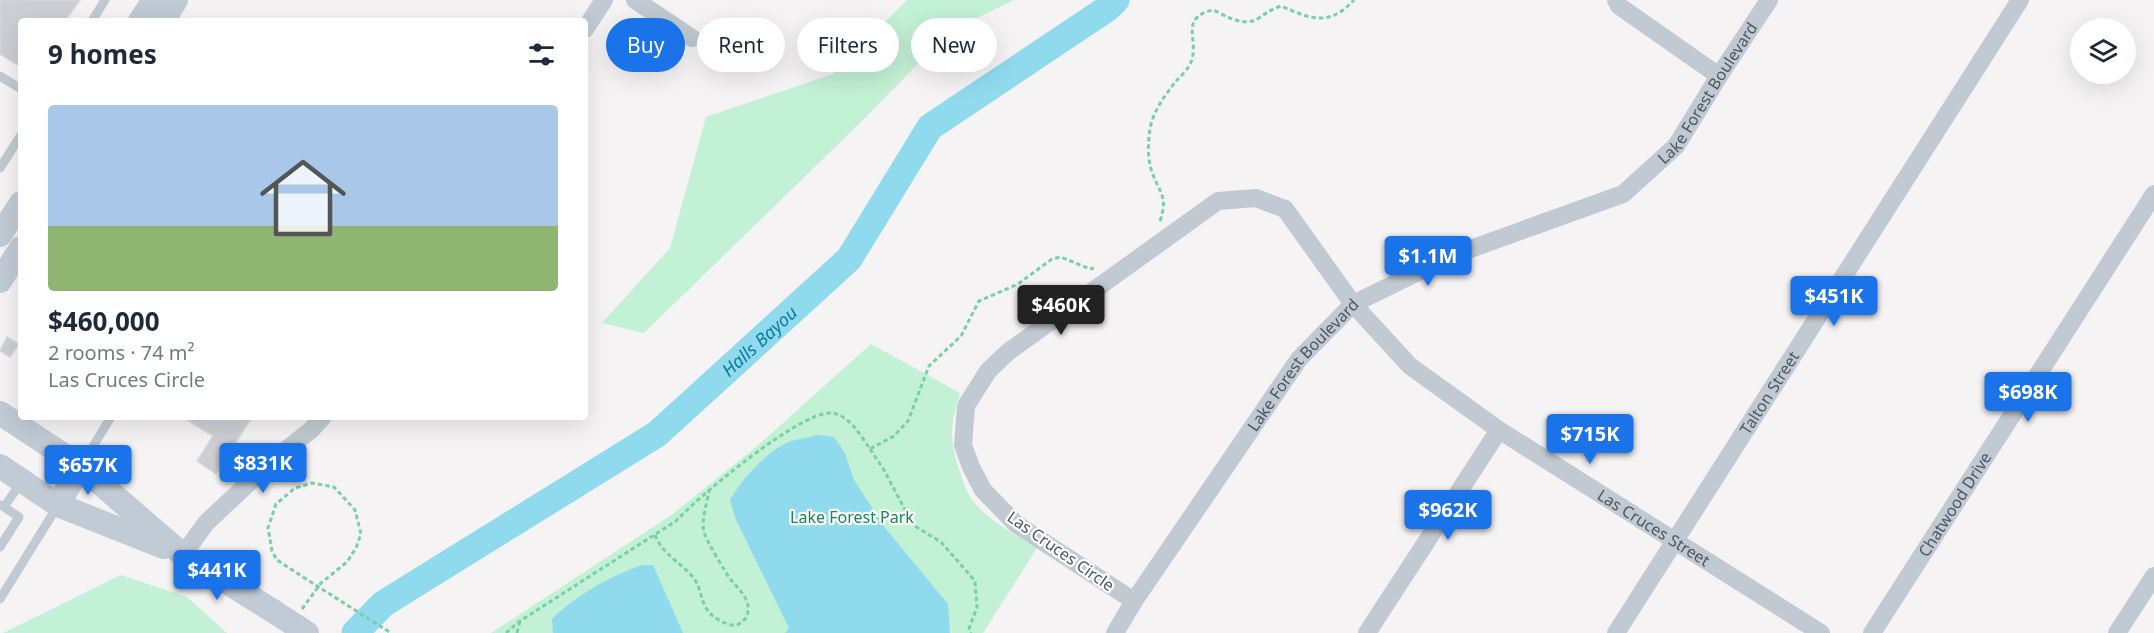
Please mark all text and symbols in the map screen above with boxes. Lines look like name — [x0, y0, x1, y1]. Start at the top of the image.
chip: Buy — [606, 18, 685, 72]
chip: Rent — [697, 18, 785, 72]
chip: Filters — [797, 18, 899, 72]
chip: New — [911, 18, 997, 72]
street label: Lake Forest Boulevard — [1652, 18, 1762, 169]
map controls — [2070, 18, 2136, 84]
button: layers — [2070, 18, 2136, 84]
text: 9 homes — [48, 36, 157, 72]
icon: filters — [525, 38, 558, 71]
icon: home — [249, 144, 357, 252]
pin: $1.1M — [1386, 236, 1470, 287]
text: $1.1M — [1399, 242, 1457, 269]
pin: $451K — [1792, 276, 1876, 327]
text: $451K — [1804, 282, 1864, 309]
pin: $460K — [1019, 285, 1103, 336]
text: $460K — [1031, 291, 1091, 318]
street label: Lake Forest Boulevard — [1242, 294, 1364, 436]
water label: Halls Bayou — [716, 300, 802, 382]
text: $460,000 — [48, 303, 160, 339]
text: 2 rooms · 74 m² — [48, 339, 195, 366]
street label: Talton Street — [1735, 347, 1804, 439]
text: Las Cruces Circle — [48, 366, 205, 393]
pin: $698K — [1986, 372, 2070, 423]
text: $698K — [1998, 378, 2058, 405]
pin: $715K — [1548, 414, 1632, 465]
text: $715K — [1560, 420, 1620, 447]
pin: $831K — [221, 443, 305, 494]
pin: $657K — [46, 445, 130, 496]
street label: Chatwood Drive — [1913, 448, 1996, 561]
text: $831K — [233, 449, 293, 476]
text: $657K — [58, 451, 118, 478]
street label: Las Cruces Street — [1593, 484, 1714, 571]
pin: $962K — [1406, 490, 1490, 541]
text: $962K — [1418, 496, 1478, 523]
park label: Lake Forest Park — [790, 506, 914, 528]
street label: Las Cruces Circle — [1003, 506, 1119, 596]
pin: $441K — [175, 550, 259, 601]
text: $441K — [187, 556, 247, 583]

